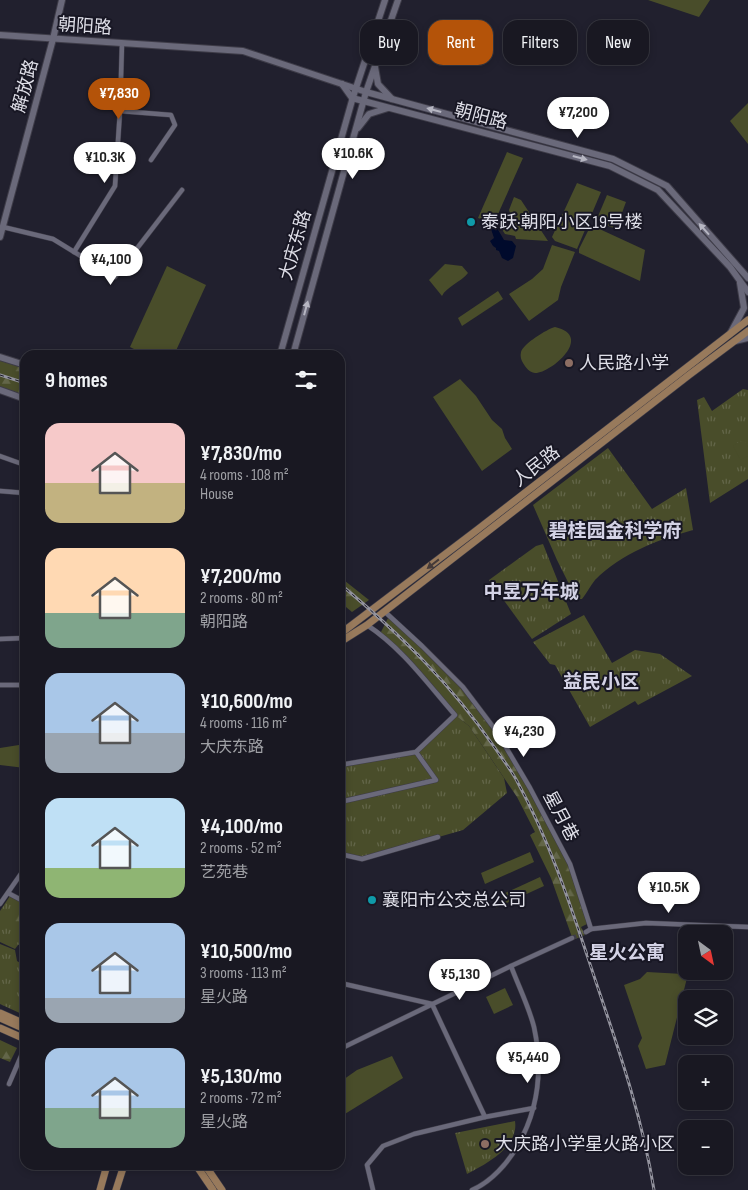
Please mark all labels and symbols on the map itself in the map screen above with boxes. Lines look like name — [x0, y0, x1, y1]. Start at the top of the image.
street label: 朝阳路 — [57, 14, 113, 39]
street label: 解放路 — [8, 57, 43, 115]
pin: ¥7,830 — [78, 78, 160, 120]
pin: ¥7,200 — [537, 96, 619, 139]
street label: 朝阳路 — [452, 99, 510, 134]
one-way arrow — [426, 106, 441, 114]
pin: ¥10.6K — [312, 138, 394, 180]
pin: ¥10.3K — [64, 142, 146, 184]
one-way arrow — [573, 154, 588, 162]
street label: 大庆东路 — [275, 208, 315, 283]
place label: 泰跃·朝阳小区19号楼 — [481, 212, 643, 233]
marker: 泰跃·朝阳小区19号楼 — [465, 216, 477, 228]
one-way arrow — [698, 223, 710, 235]
pin: ¥4,100 — [70, 244, 152, 286]
one-way arrow — [303, 300, 311, 315]
place label: 人民路小学 — [579, 353, 669, 374]
marker: 人民路小学 — [563, 357, 575, 369]
street label: 人民路 — [509, 441, 564, 491]
district label: 碧桂园金科学府 — [548, 520, 682, 543]
one-way arrow — [426, 559, 439, 570]
district label: 中昱万年城 — [483, 581, 579, 604]
district label: 益民小区 — [563, 671, 639, 694]
pin: ¥4,230 — [483, 716, 565, 758]
street label: 星月巷 — [539, 787, 583, 845]
pin: ¥10.5K — [628, 872, 710, 914]
place label: 襄阳市公交总公司 — [382, 890, 526, 911]
marker: 襄阳市公交总公司 — [366, 894, 378, 906]
north arrow — [678, 925, 732, 980]
district label: 星火公寓 — [589, 942, 665, 965]
pin: ¥5,130 — [419, 958, 501, 1001]
pin: ¥5,440 — [487, 1042, 569, 1084]
place label: 大庆路小学星火路小区 — [495, 1134, 675, 1155]
marker: 大庆路小学星火路小区 — [479, 1138, 491, 1150]

